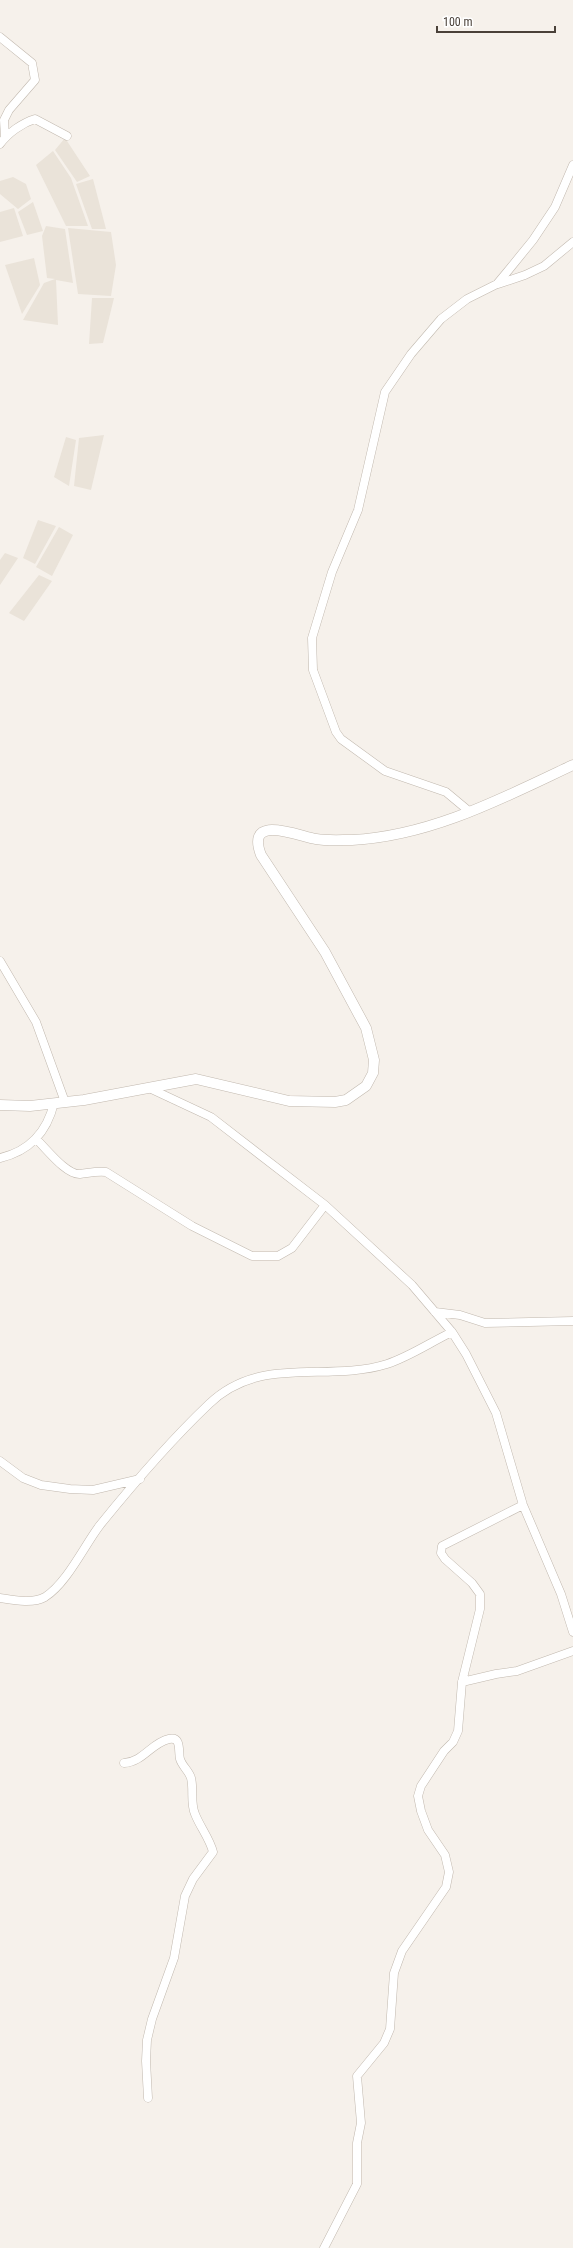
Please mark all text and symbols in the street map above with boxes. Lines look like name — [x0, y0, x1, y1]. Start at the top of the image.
scale bar — [437, 8, 555, 34]
text: 100 m — [443, 15, 473, 29]

